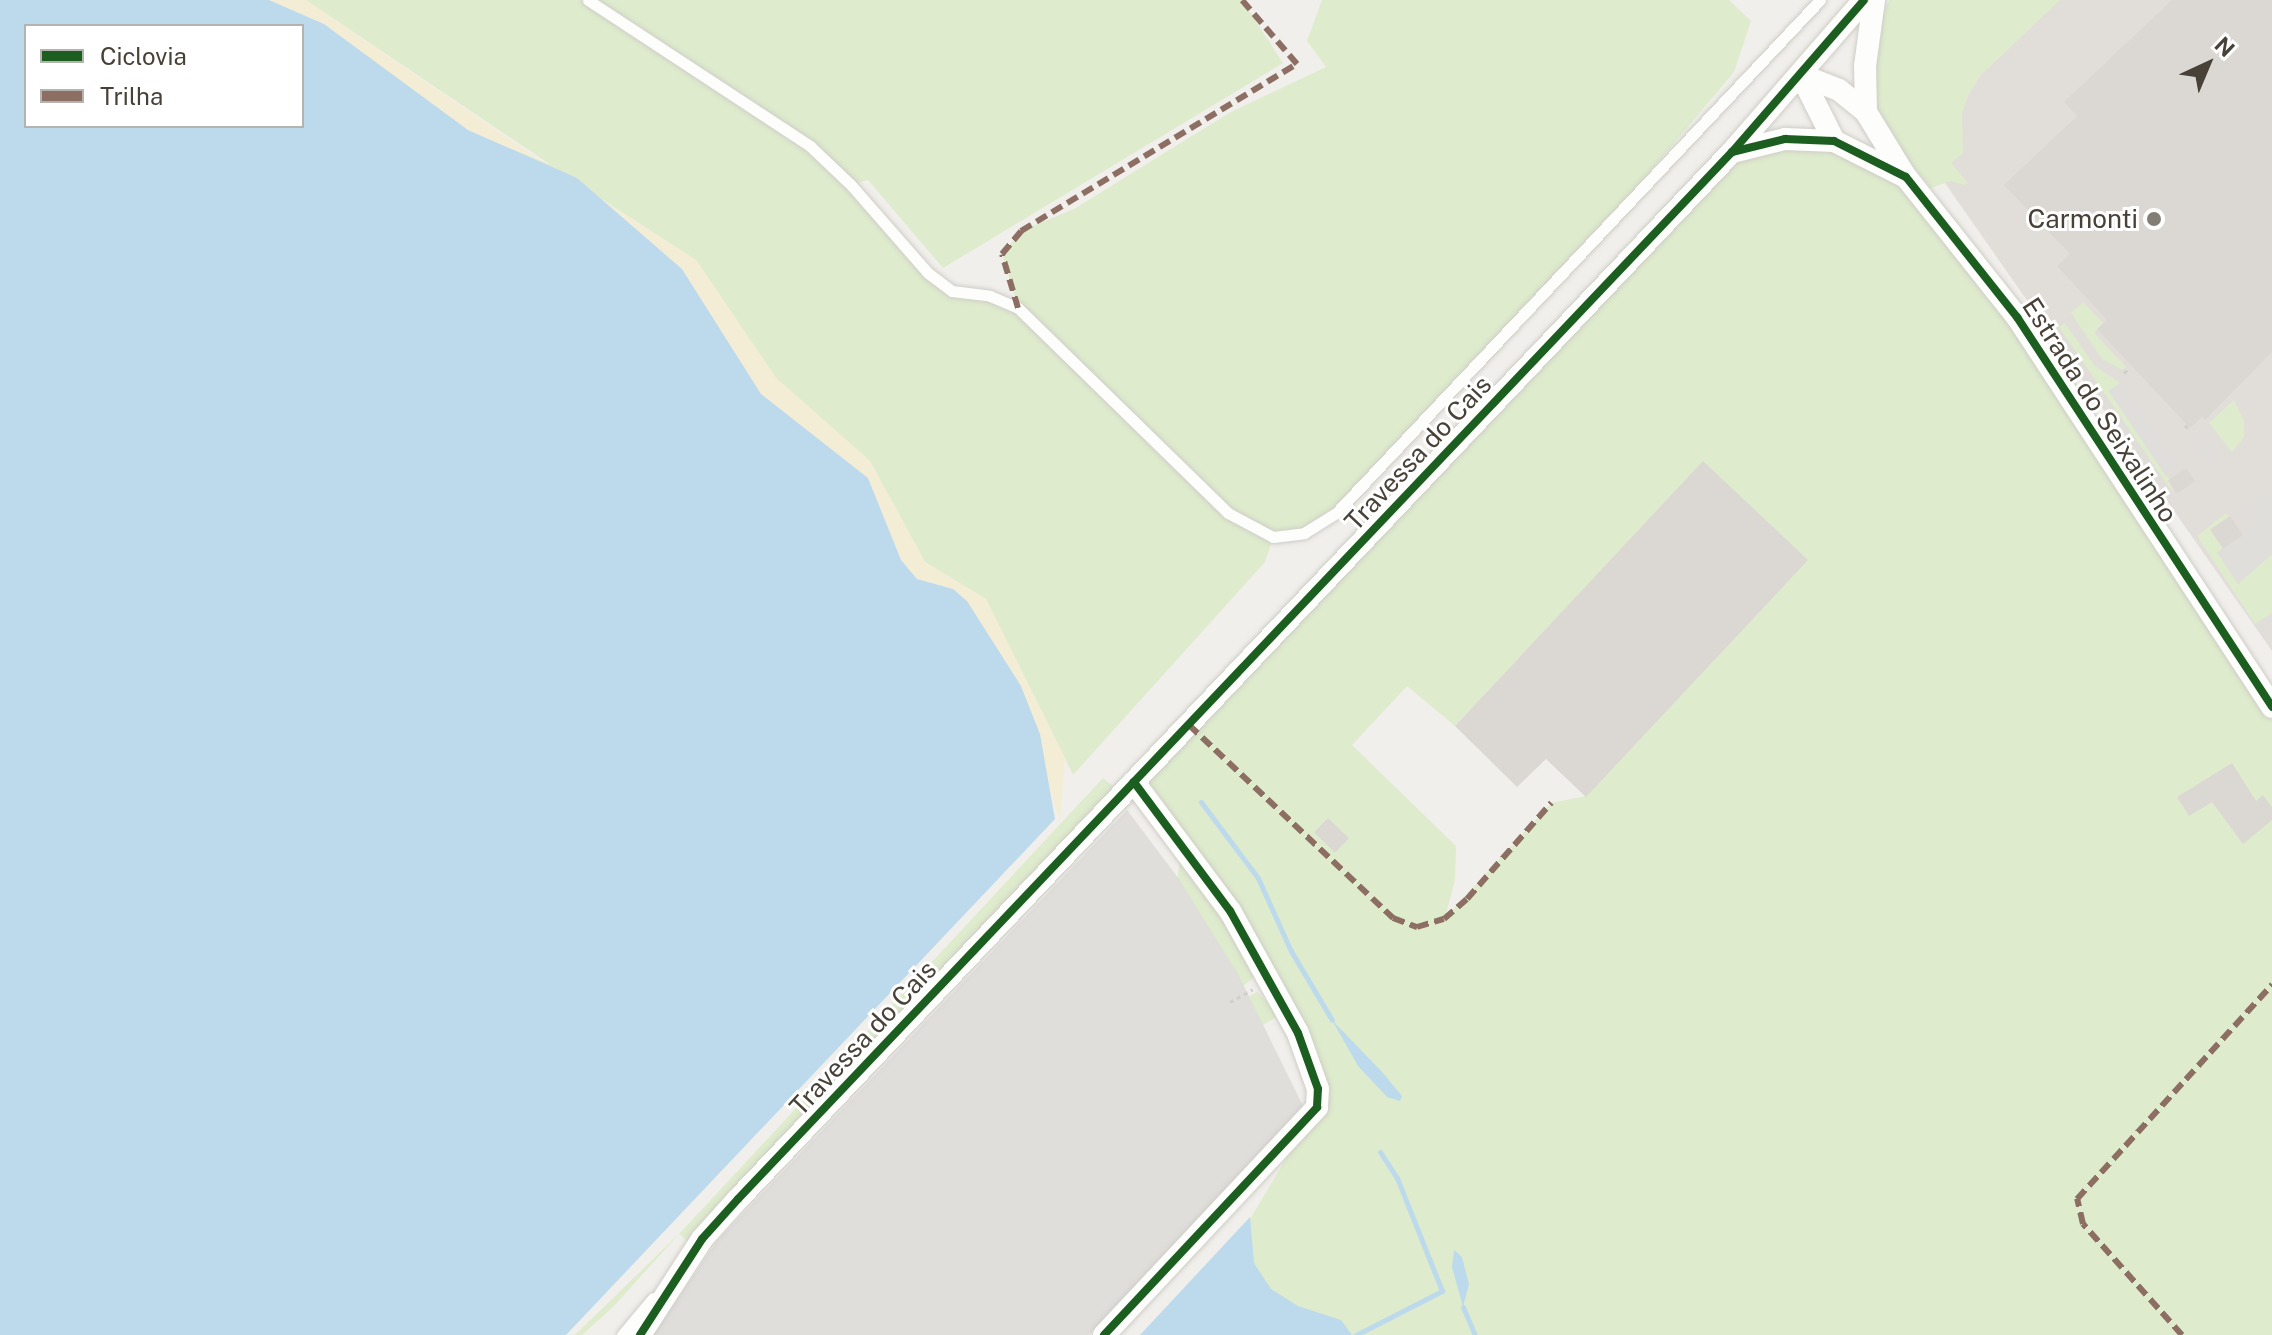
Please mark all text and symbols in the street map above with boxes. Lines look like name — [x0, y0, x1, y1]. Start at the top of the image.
legend — [24, 24, 304, 128]
north arrow — [2168, 24, 2248, 104]
text: N — [2209, 31, 2240, 62]
text: Ciclovia — [100, 42, 187, 70]
text: Trilha — [100, 82, 163, 110]
place label: Carmonti — [2028, 203, 2138, 235]
marker: Carmonti — [2145, 210, 2163, 228]
street label: Estrada do Seixalinho — [2016, 292, 2184, 528]
street label: Travessa do Cais — [1338, 369, 1498, 537]
street label: Travessa do Cais — [783, 954, 943, 1122]

